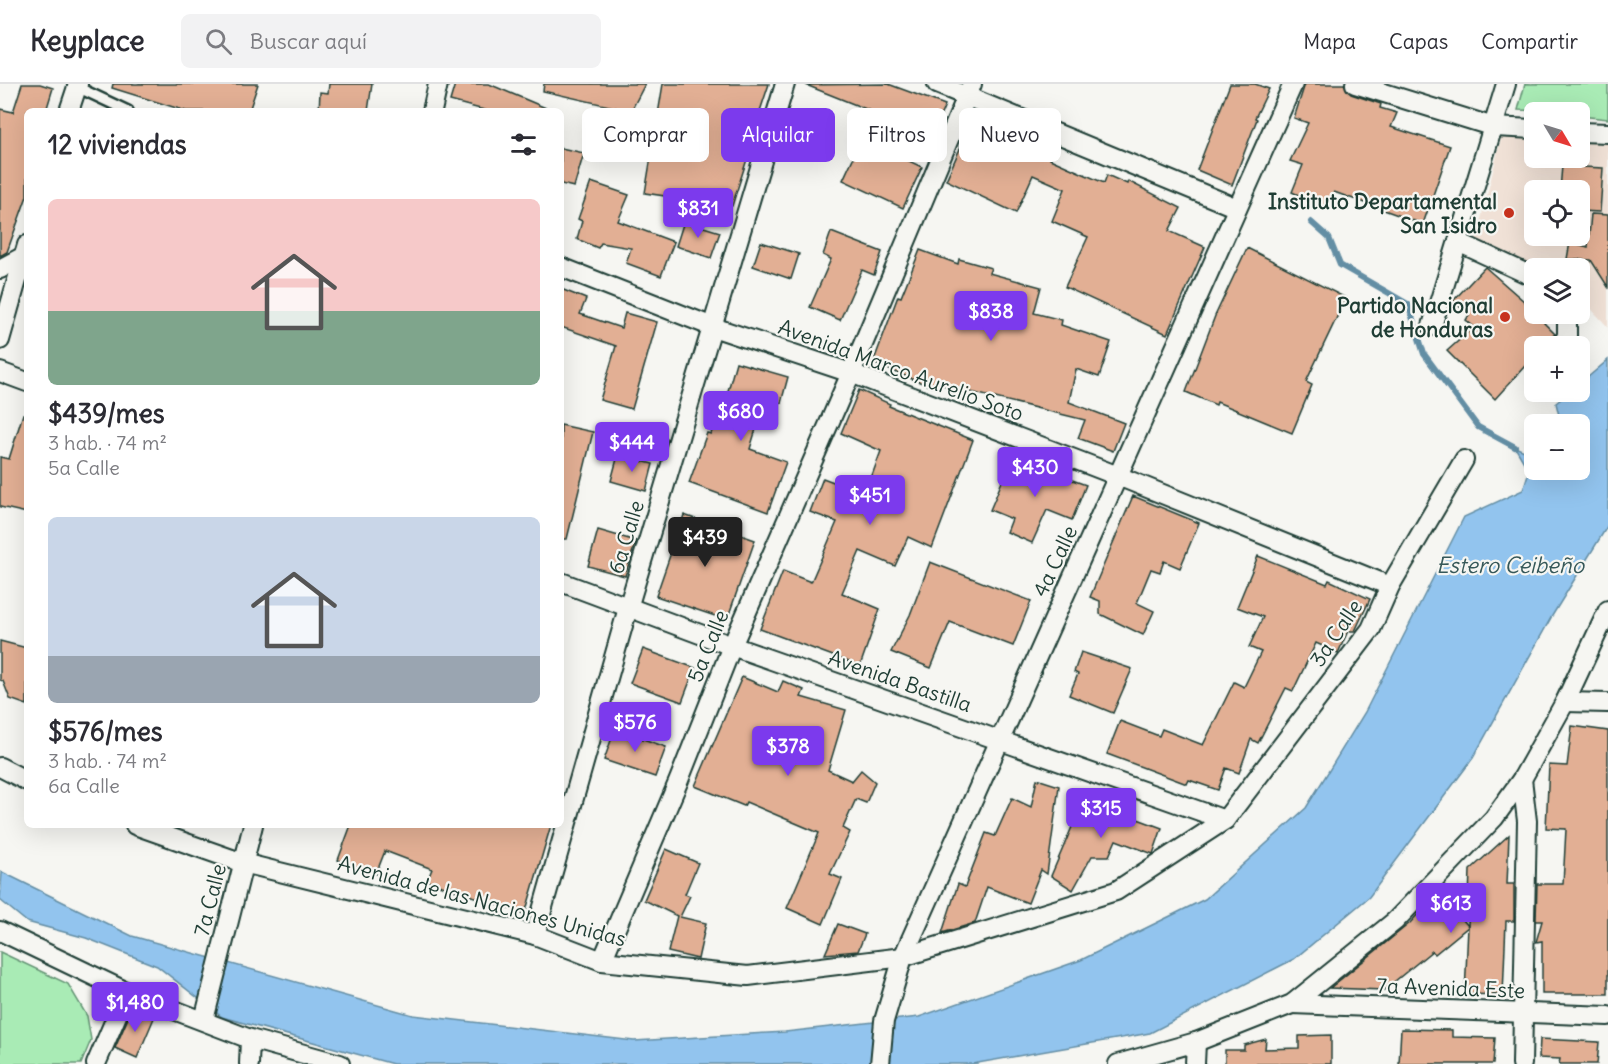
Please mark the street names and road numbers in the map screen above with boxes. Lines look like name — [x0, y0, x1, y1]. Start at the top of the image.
street label: Avenida Marco Aurelio Soto — [775, 313, 1027, 427]
street label: 6a Calle — [602, 497, 650, 577]
street label: 4a Calle — [1027, 521, 1083, 601]
street label: 3a Calle — [1304, 594, 1368, 672]
street label: 5a Calle — [681, 606, 735, 686]
street label: Avenida Bastilla — [825, 644, 975, 718]
street label: Avenida de las Naciones Unidas — [335, 849, 629, 953]
street label: 7a Calle — [188, 861, 232, 939]
street label: 7a Avenida Este — [1376, 972, 1526, 1004]

